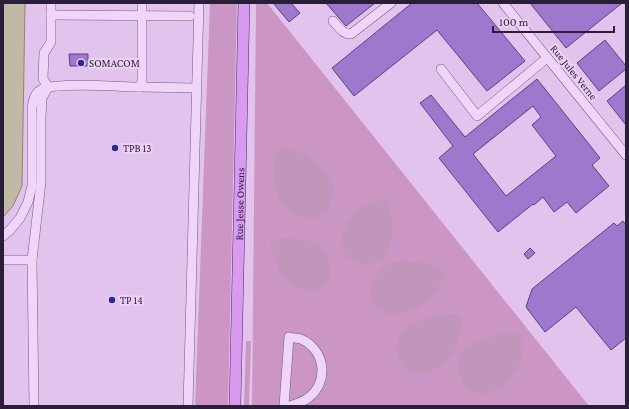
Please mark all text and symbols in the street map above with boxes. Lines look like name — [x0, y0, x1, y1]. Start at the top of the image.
scale bar — [493, 8, 614, 34]
text: 100 m — [499, 15, 529, 29]
street label: Rue Jules Verne — [547, 42, 600, 103]
place label: SOMACOM — [89, 57, 140, 69]
marker: SOMACOM — [76, 58, 86, 68]
place label: TPB 13 — [123, 142, 151, 154]
marker: TPB 13 — [110, 143, 120, 153]
street label: Rue Jesse Owens — [233, 167, 246, 241]
place label: TP 14 — [120, 294, 143, 306]
marker: TP 14 — [107, 295, 117, 305]

